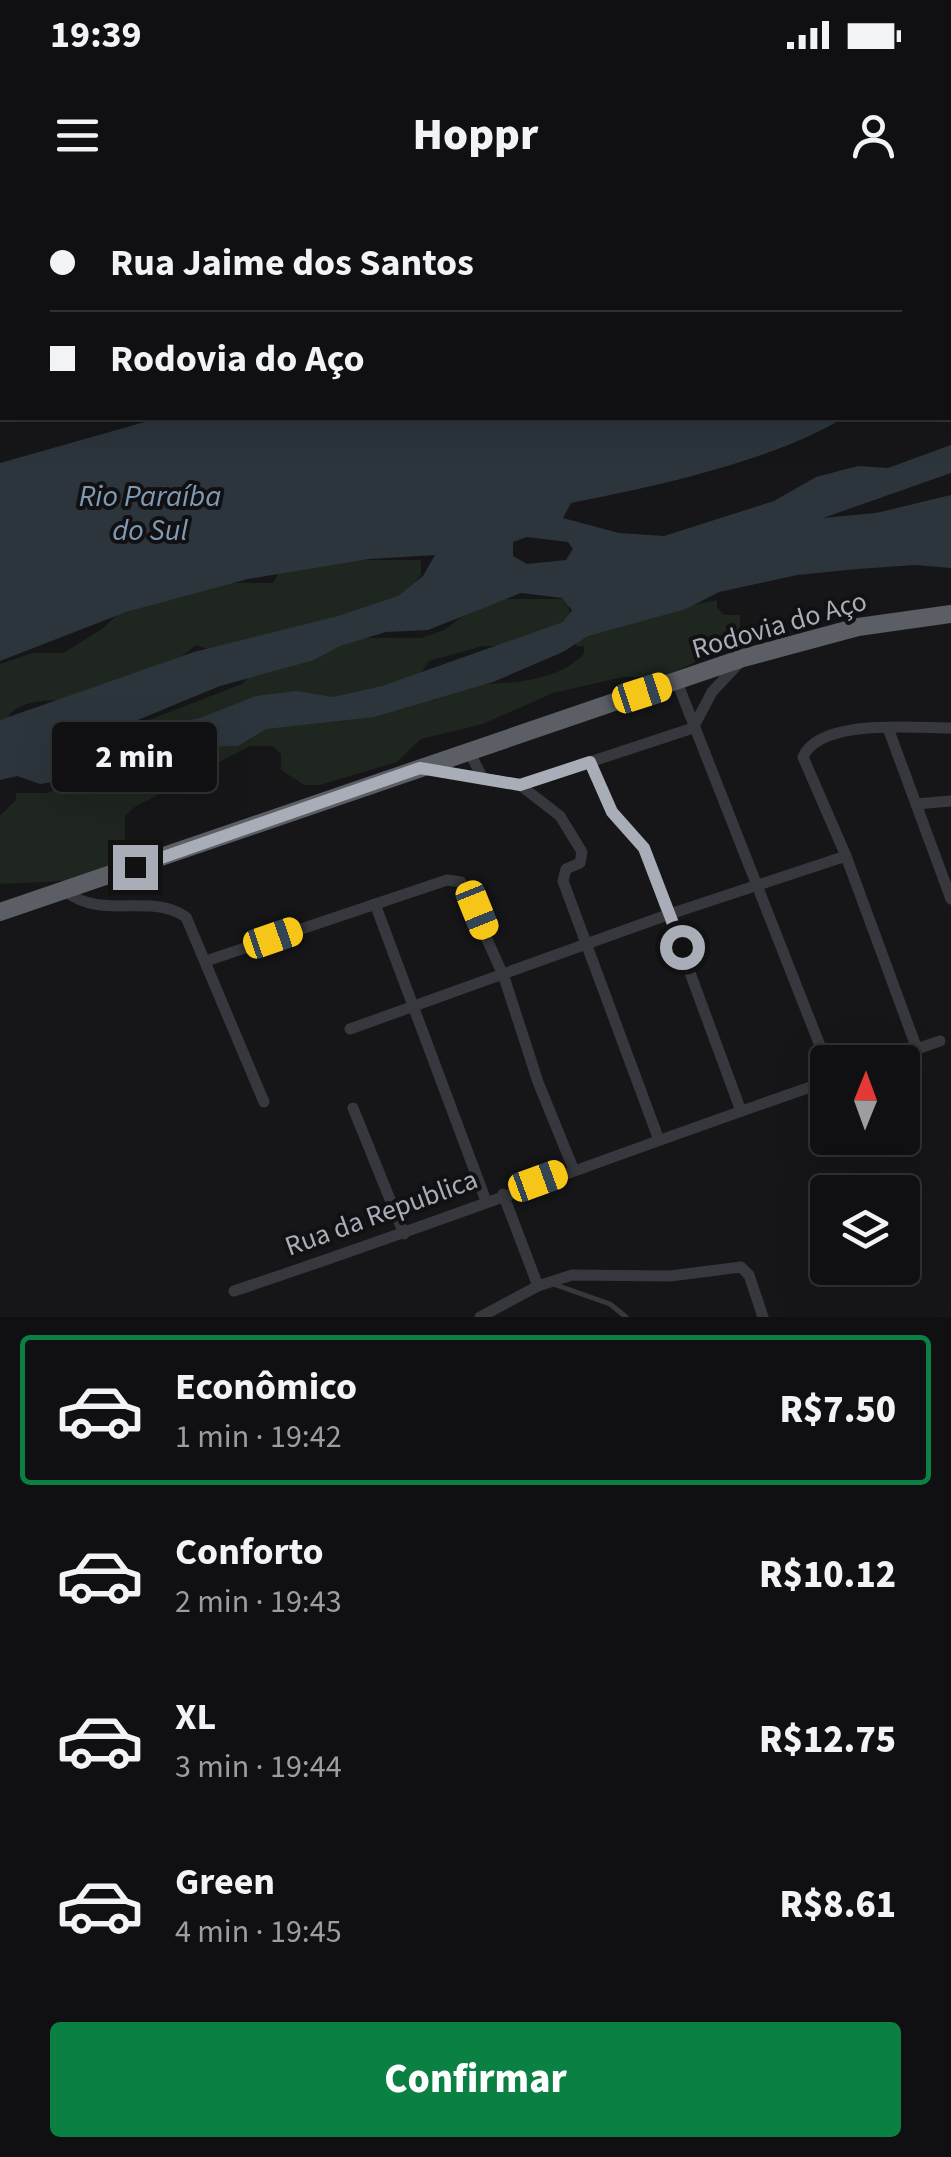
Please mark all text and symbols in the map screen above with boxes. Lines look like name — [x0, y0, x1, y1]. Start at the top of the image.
text: 19:39 — [50, 8, 142, 62]
text: Hoppr — [413, 103, 538, 167]
icon: menu — [50, 108, 105, 163]
icon: person — [846, 108, 901, 163]
text: Rua Jaime dos Santos — [110, 236, 474, 290]
text: Rodovia do Aço — [110, 332, 365, 386]
water label: Rio Paraíba do Sul — [79, 475, 221, 552]
street label: Rodovia do Aço — [687, 581, 871, 669]
car — [609, 669, 675, 717]
callout: 2 min — [52, 722, 218, 792]
text: 2 min — [95, 734, 174, 780]
route end — [113, 845, 158, 890]
car — [452, 877, 502, 943]
car — [240, 914, 306, 962]
route start — [660, 925, 705, 970]
north arrow — [810, 1045, 920, 1155]
map controls — [810, 1045, 920, 1285]
car — [505, 1157, 571, 1205]
street label: Rua da Republica — [279, 1160, 483, 1266]
button: layers — [810, 1175, 920, 1285]
text: Econômico — [175, 1360, 357, 1414]
icon: car — [55, 1365, 145, 1455]
text: R$7.50 — [779, 1383, 896, 1437]
text: 1 min · 19:42 — [175, 1414, 342, 1460]
text: Conforto — [175, 1525, 324, 1579]
icon: car — [55, 1530, 145, 1620]
text: R$10.12 — [759, 1548, 896, 1602]
text: 2 min · 19:43 — [175, 1579, 342, 1625]
text: XL — [175, 1690, 216, 1744]
icon: car — [55, 1695, 145, 1785]
text: R$12.75 — [759, 1713, 896, 1767]
text: 3 min · 19:44 — [175, 1744, 342, 1790]
text: Green — [175, 1855, 275, 1909]
icon: car — [55, 1860, 145, 1950]
text: R$8.61 — [779, 1878, 896, 1932]
text: 4 min · 19:45 — [175, 1909, 342, 1955]
button: Confirmar — [50, 2022, 901, 2137]

